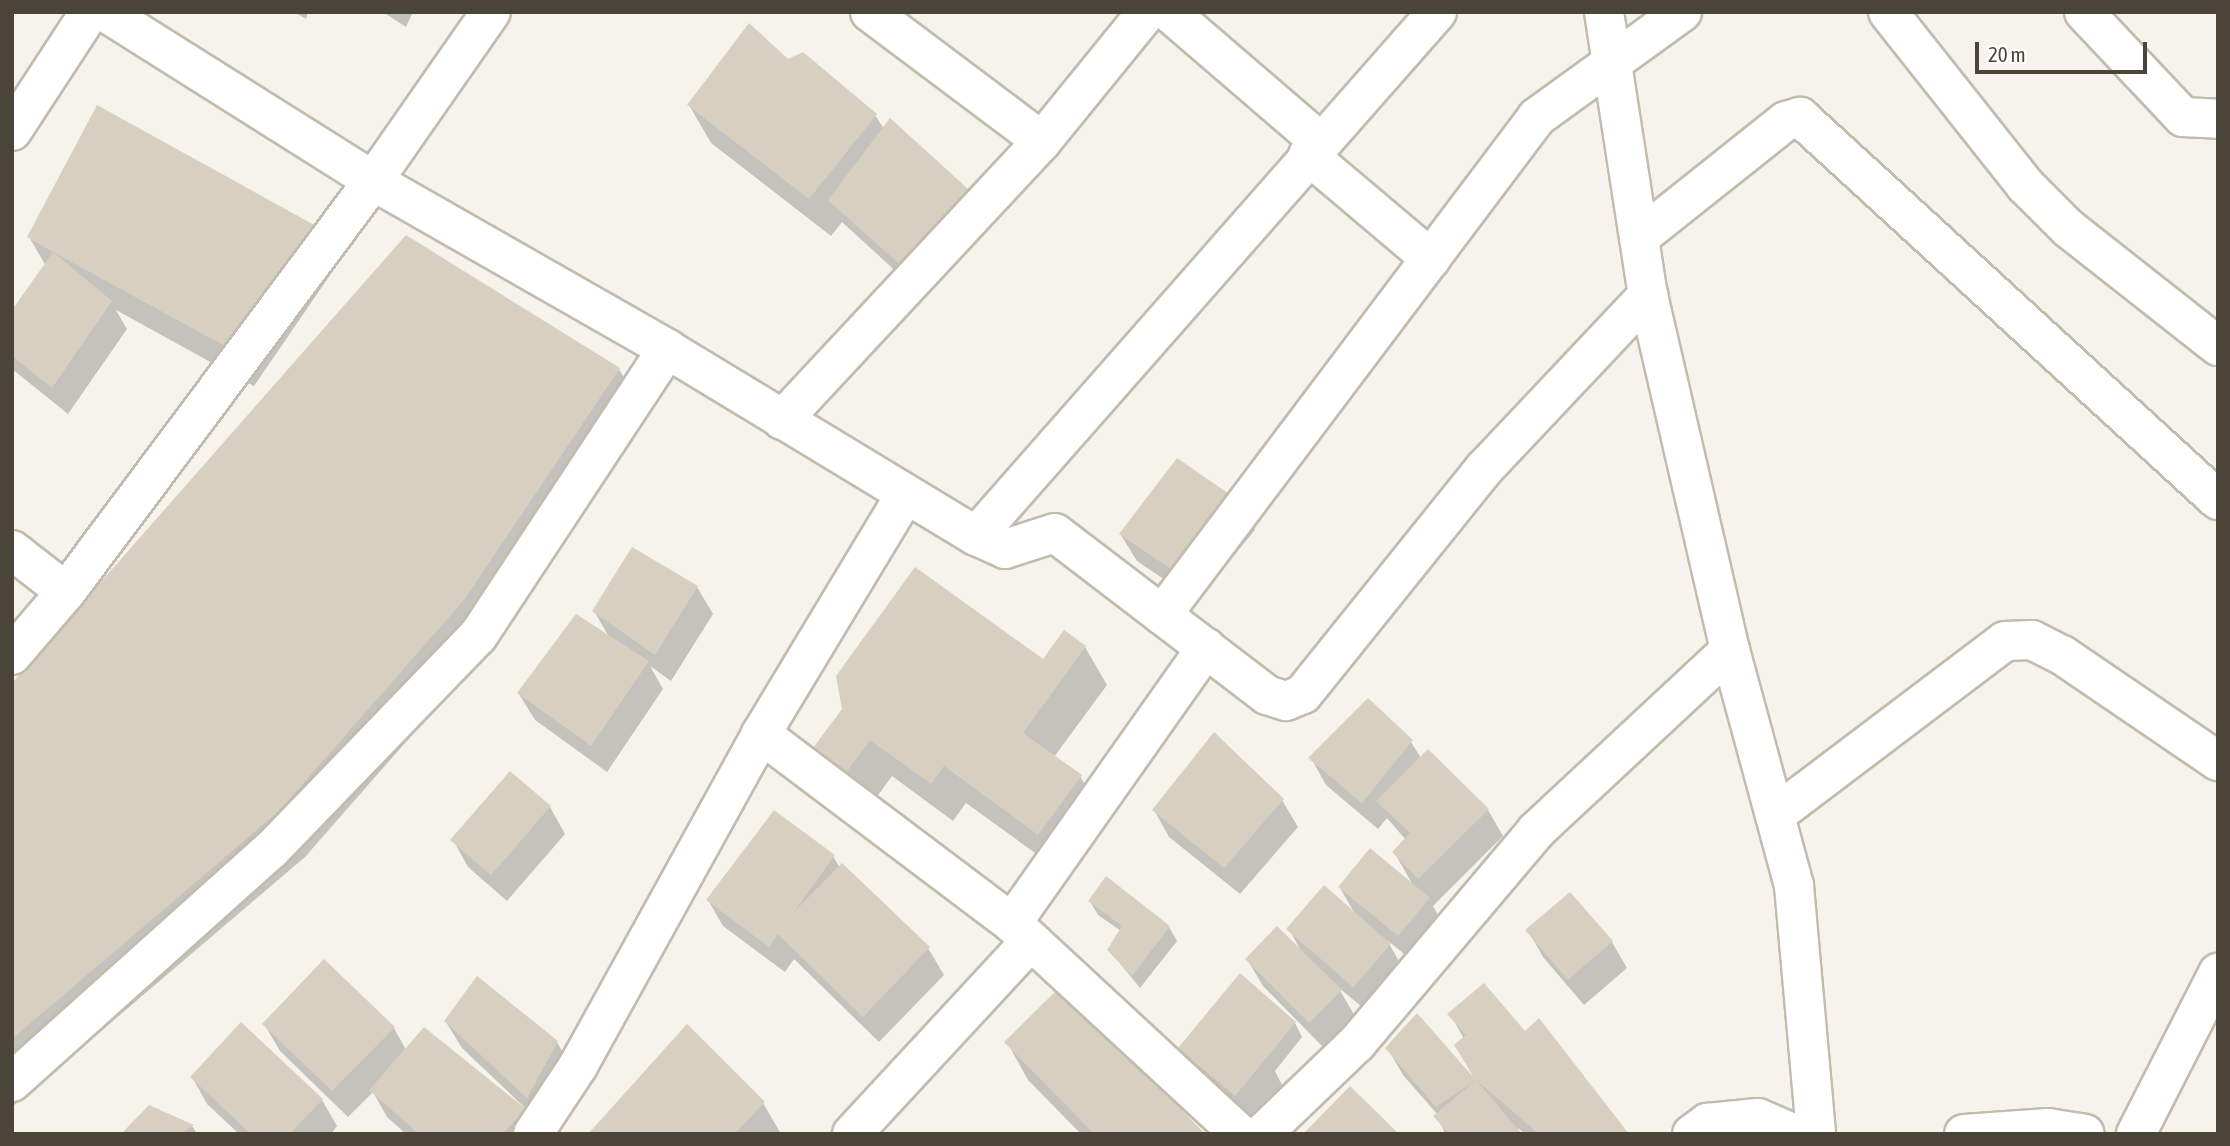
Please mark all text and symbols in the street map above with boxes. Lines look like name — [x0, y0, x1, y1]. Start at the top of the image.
scale bar — [1978, 28, 2150, 72]
text: 20 m — [1988, 42, 2026, 66]

